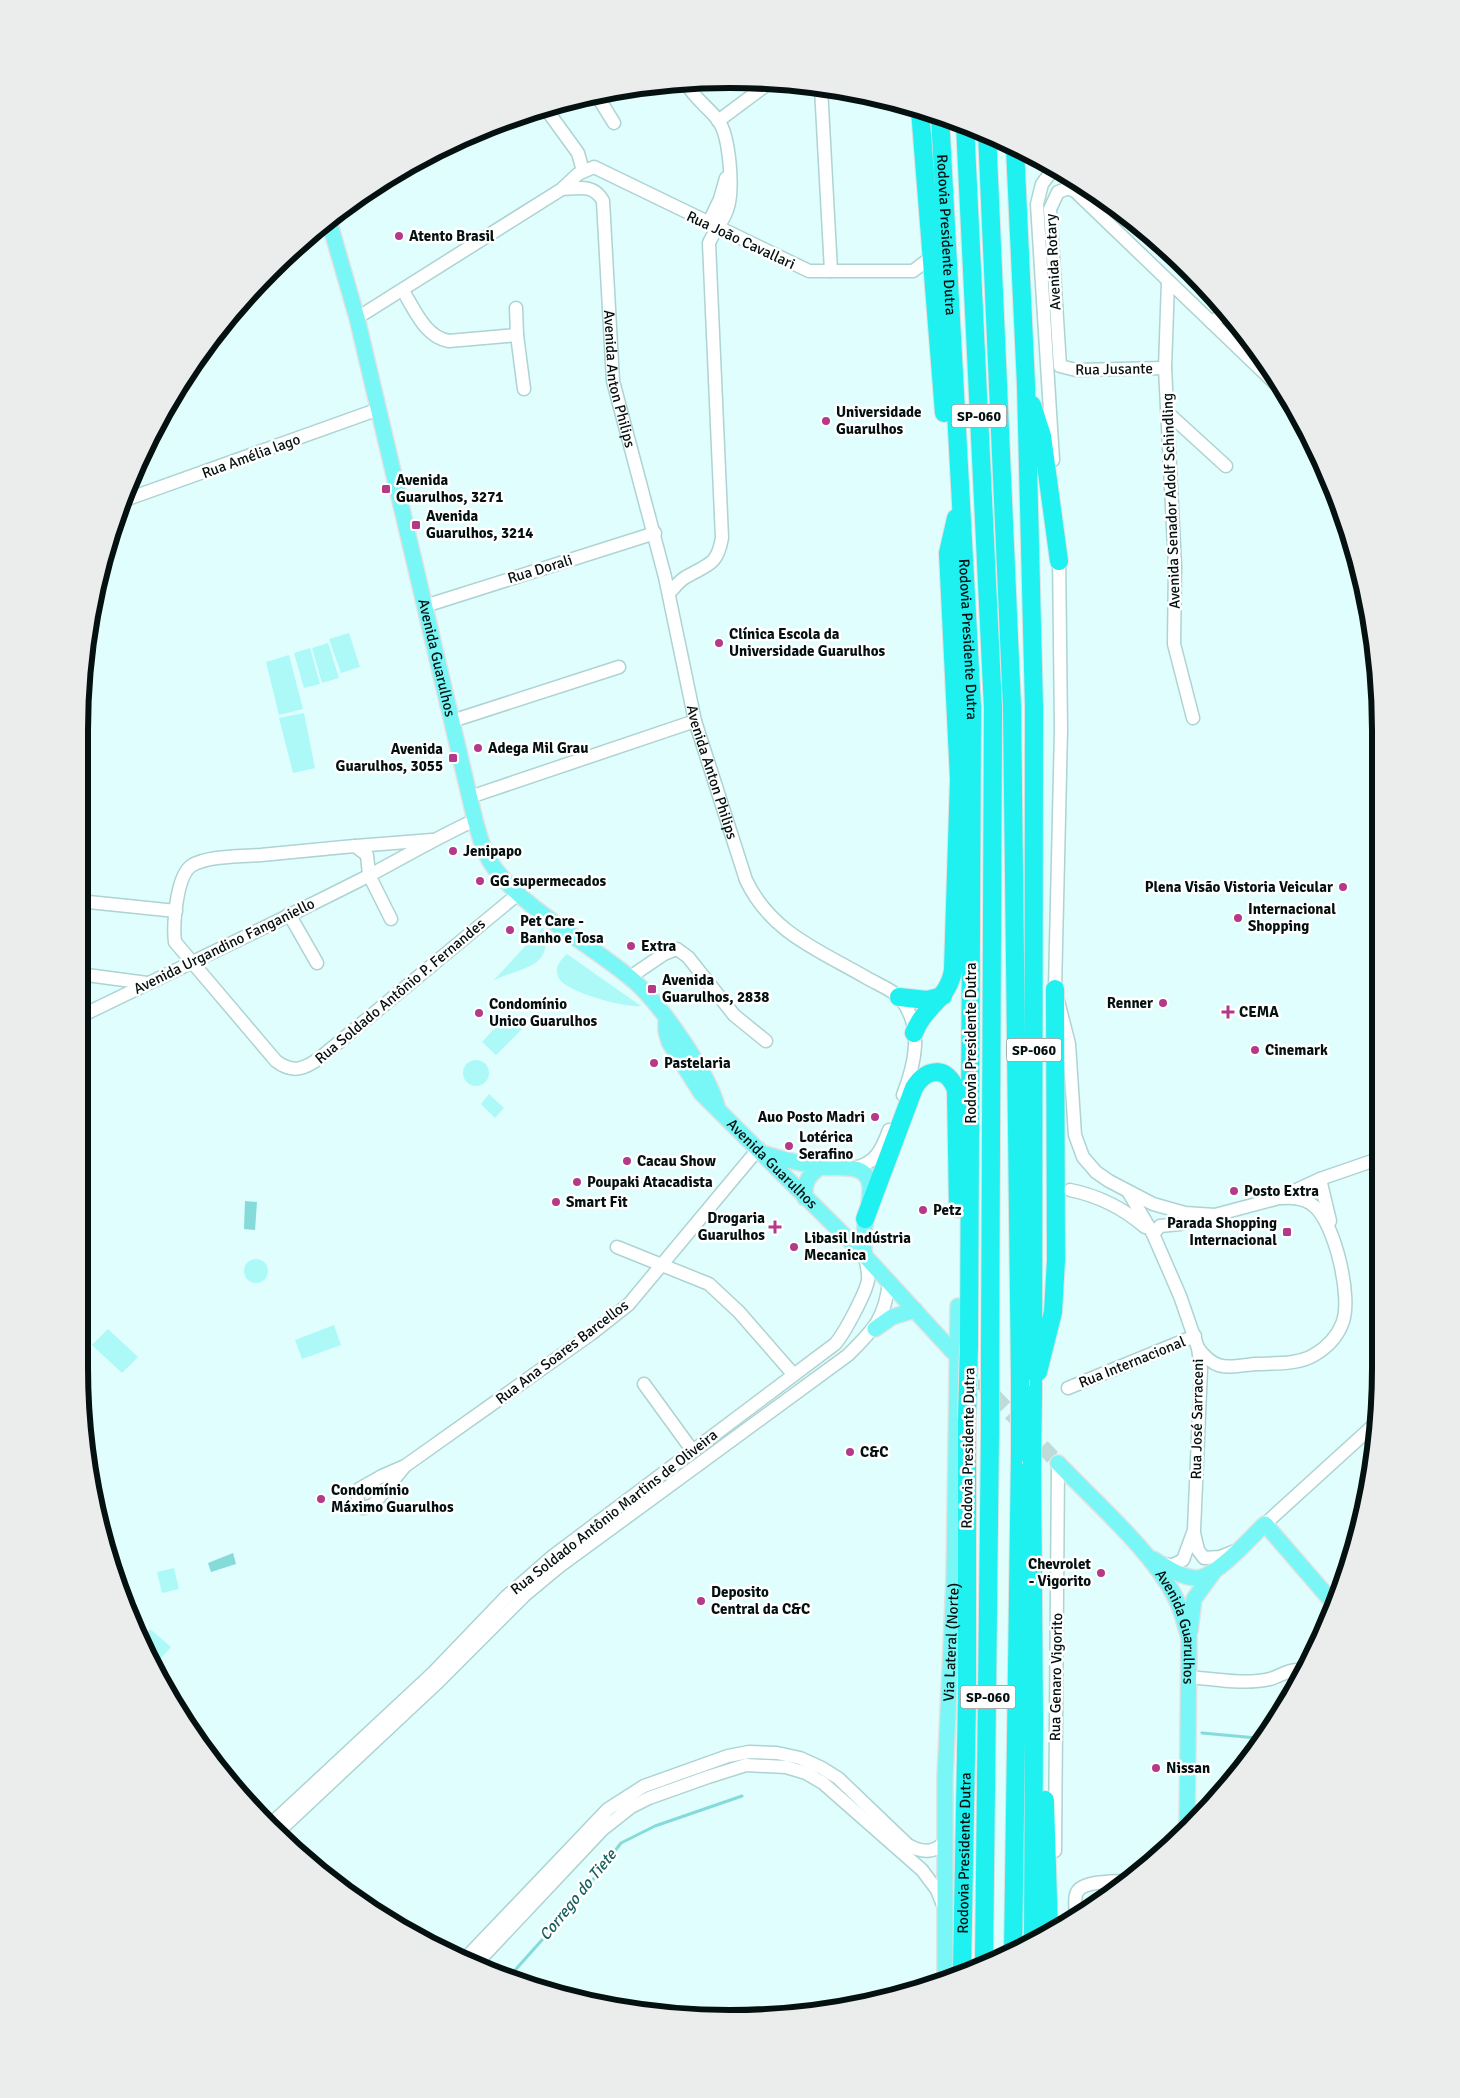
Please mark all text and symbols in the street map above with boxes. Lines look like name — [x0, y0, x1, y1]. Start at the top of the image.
street label: Rodovia Presidente Dutra — [933, 154, 960, 316]
street label: Rua João Cavallari — [684, 207, 798, 273]
street label: Avenida Rotary — [1041, 213, 1065, 311]
place label: Atento Brasil — [409, 227, 495, 245]
marker: Atento Brasil — [393, 230, 405, 242]
street label: Avenida Anton Philips — [600, 309, 639, 450]
street label: Rua Jusante — [1075, 359, 1153, 379]
street label: Avenida Senador Adolf Schindling — [1158, 393, 1184, 609]
place label: Universidade Guarulhos — [836, 403, 922, 438]
road number: SP-060 — [952, 404, 1006, 428]
marker: Universidade Guarulhos — [820, 415, 832, 427]
street label: Rua Amélia lago — [199, 430, 303, 482]
place label: Avenida Guarulhos, 3271 — [396, 471, 503, 506]
marker: Avenida Guarulhos, 3271 — [380, 483, 392, 495]
place label: Avenida Guarulhos, 3214 — [426, 507, 533, 542]
marker: Avenida Guarulhos, 3214 — [410, 519, 422, 531]
street label: Rua Dorali — [505, 551, 575, 587]
street label: Rodovia Presidente Dutra — [955, 558, 981, 720]
street label: Avenida Guarulhos — [414, 597, 460, 719]
place label: Clínica Escola da Universidade Guarulhos — [729, 625, 885, 660]
marker: Clínica Escola da Universidade Guarulhos — [713, 637, 725, 649]
street label: Avenida Anton Philips — [683, 703, 741, 842]
place label: Adega Mil Grau — [488, 739, 589, 757]
place label: Avenida Guarulhos, 3055 — [336, 740, 443, 775]
marker: Adega Mil Grau — [472, 742, 484, 754]
marker: Avenida Guarulhos, 3055 — [447, 752, 459, 764]
place label: Jenipapo — [463, 842, 522, 860]
marker: Jenipapo — [447, 845, 459, 857]
place label: GG supermecados — [490, 872, 607, 890]
marker: GG supermecados — [474, 875, 486, 887]
place label: Plena Visão Vistoria Veicular — [1145, 878, 1333, 896]
marker: Plena Visão Vistoria Veicular — [1337, 881, 1349, 893]
street label: Avenida Urgandino Fanganiello — [131, 894, 318, 998]
place label: Internacional Shopping — [1248, 900, 1336, 935]
place label: Pet Care - Banho e Tosa — [520, 912, 604, 947]
marker: Internacional Shopping — [1232, 912, 1244, 924]
street label: Rua Soldado Antônio P. Fernandes — [311, 914, 489, 1068]
marker: Pet Care - Banho e Tosa — [504, 924, 516, 936]
place label: Extra — [641, 937, 677, 955]
marker: Extra — [625, 940, 637, 952]
street label: Rodovia Presidente Dutra — [962, 962, 980, 1124]
place label: Avenida Guarulhos, 2838 — [662, 971, 769, 1006]
marker: Avenida Guarulhos, 2838 — [646, 983, 658, 995]
place label: Renner — [1107, 994, 1153, 1012]
place label: Condomínio Unico Guarulhos — [489, 995, 598, 1030]
marker: Renner — [1157, 997, 1169, 1009]
place label: CEMA — [1239, 1003, 1279, 1021]
marker: CEMA — [1221, 1005, 1235, 1019]
marker: Condomínio Unico Guarulhos — [473, 1007, 485, 1019]
road number: SP-060 — [1006, 1038, 1062, 1062]
place label: Cinemark — [1265, 1041, 1328, 1059]
marker: Cinemark — [1249, 1044, 1261, 1056]
place label: Pastelaria — [664, 1054, 731, 1072]
marker: Pastelaria — [648, 1057, 660, 1069]
place label: Auo Posto Madri — [758, 1108, 865, 1126]
marker: Auo Posto Madri — [869, 1111, 881, 1123]
street label: Avenida Guarulhos — [723, 1115, 822, 1213]
place label: Lotérica Serafino — [799, 1128, 854, 1163]
marker: Lotérica Serafino — [783, 1140, 795, 1152]
place label: Cacau Show — [637, 1152, 716, 1170]
marker: Cacau Show — [621, 1155, 633, 1167]
place label: Poupaki Atacadista — [587, 1173, 713, 1191]
marker: Poupaki Atacadista — [571, 1176, 583, 1188]
place label: Posto Extra — [1244, 1182, 1319, 1200]
marker: Posto Extra — [1228, 1185, 1240, 1197]
place label: Smart Fit — [566, 1193, 628, 1211]
marker: Smart Fit — [550, 1196, 562, 1208]
place label: Petz — [933, 1201, 962, 1219]
marker: Petz — [917, 1204, 929, 1216]
place label: Drogaria Guarulhos — [698, 1209, 765, 1244]
place label: Parada Shopping Internacional — [1167, 1214, 1277, 1249]
marker: Drogaria Guarulhos — [769, 1221, 781, 1233]
marker: Parada Shopping Internacional — [1281, 1226, 1293, 1238]
place label: Libasil Indústria Mecanica — [804, 1229, 911, 1264]
marker: Libasil Indústria Mecanica — [788, 1241, 800, 1253]
street label: Rua Ana Soares Barcellos — [492, 1296, 632, 1408]
street label: Rua Internacional — [1076, 1332, 1188, 1392]
street label: Rua José Sarraceni — [1187, 1358, 1207, 1480]
street label: Rodovia Presidente Dutra — [958, 1367, 978, 1529]
street label: Rua Soldado Antônio Martins de Oliveira — [507, 1426, 721, 1598]
place label: C&C — [860, 1443, 888, 1461]
marker: C&C — [844, 1446, 856, 1458]
place label: Condomínio Máximo Guarulhos — [331, 1481, 454, 1516]
marker: Condomínio Máximo Guarulhos — [315, 1493, 327, 1505]
place label: Chevrolet - Vigorito — [1028, 1555, 1091, 1590]
street label: Avenida Guarulhos — [1152, 1566, 1198, 1685]
marker: Chevrolet - Vigorito — [1095, 1567, 1107, 1579]
street label: Via Lateral (Norte) — [940, 1582, 963, 1702]
place label: Deposito Central da C&C — [711, 1583, 810, 1618]
marker: Deposito Central da C&C — [695, 1595, 707, 1607]
street label: Rua Genaro Vigorito — [1046, 1613, 1066, 1741]
road number: SP-060 — [960, 1685, 1016, 1708]
place label: Nissan — [1166, 1759, 1210, 1777]
marker: Nissan — [1150, 1762, 1162, 1774]
street label: Rodovia Presidente Dutra — [954, 1772, 975, 1934]
water label: Corrego do Tiete — [535, 1845, 622, 1945]

